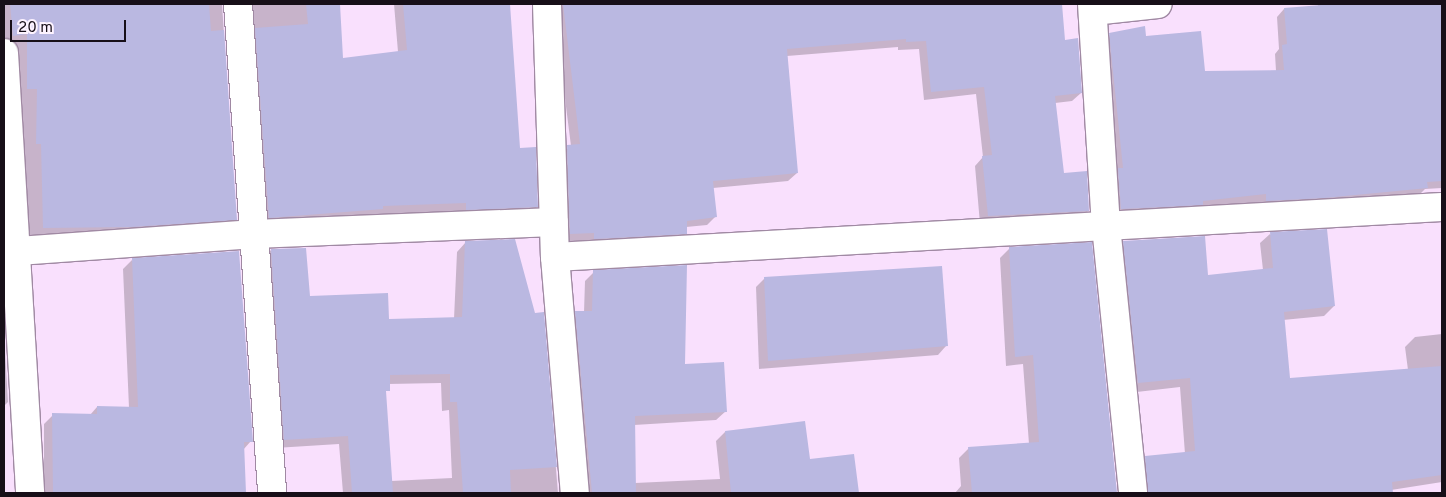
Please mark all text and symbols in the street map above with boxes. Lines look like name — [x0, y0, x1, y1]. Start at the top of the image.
scale bar — [12, 10, 129, 42]
text: 20 m — [18, 19, 53, 38]

